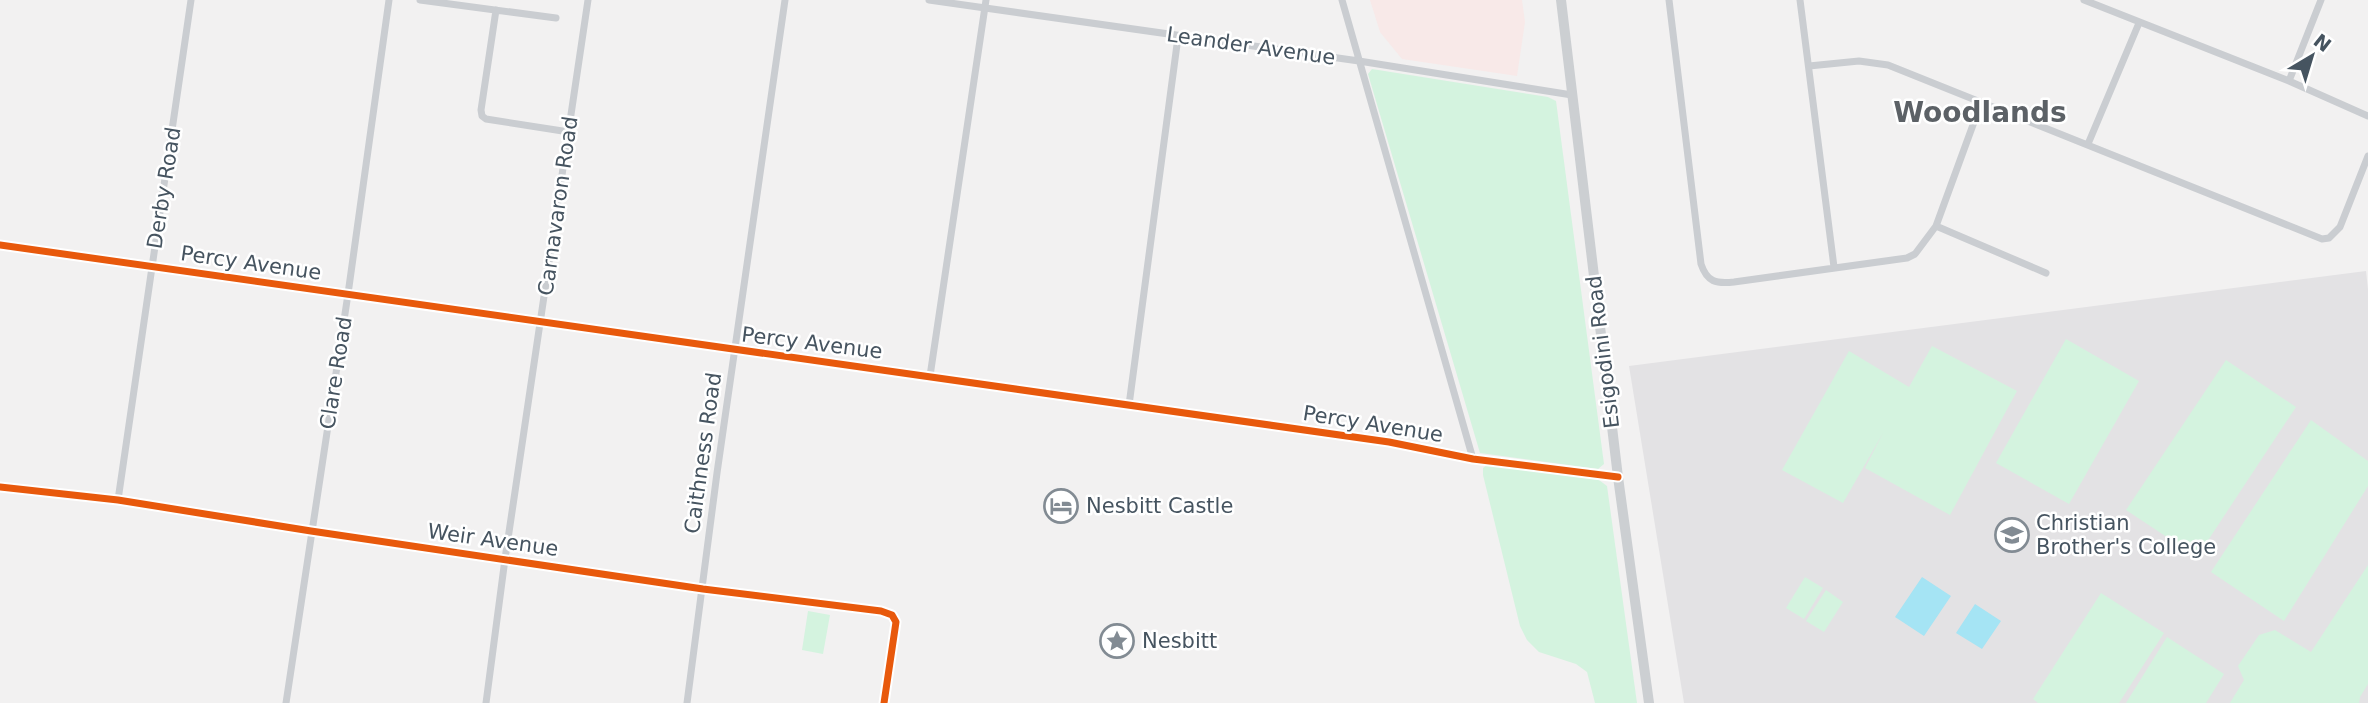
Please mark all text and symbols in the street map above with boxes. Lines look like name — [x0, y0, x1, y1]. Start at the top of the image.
north arrow — [2277, 21, 2347, 91]
street label: Leander Avenue — [1165, 22, 1337, 70]
text: N — [2309, 29, 2336, 56]
district label: Woodlands — [1893, 96, 2067, 129]
street label: Carnavaron Road — [534, 115, 582, 297]
street label: Derby Road — [143, 125, 185, 251]
street label: Percy Avenue — [179, 241, 323, 285]
street label: Esigodini Road — [1582, 274, 1624, 430]
street label: Clare Road — [315, 315, 357, 431]
street label: Percy Avenue — [740, 322, 884, 364]
street label: Caithness Road — [680, 371, 726, 535]
street label: Percy Avenue — [1301, 401, 1445, 447]
hotel icon: Nesbitt Castle — [1042, 487, 1080, 525]
place label: Nesbitt Castle — [1086, 494, 1233, 518]
place label: Christian Brother's College — [2036, 511, 2216, 559]
school or university icon: Christian Brother's College — [1993, 516, 2031, 554]
street label: Weir Avenue — [426, 519, 560, 561]
place icon: Nesbitt — [1098, 622, 1136, 660]
place label: Nesbitt — [1142, 629, 1217, 653]

